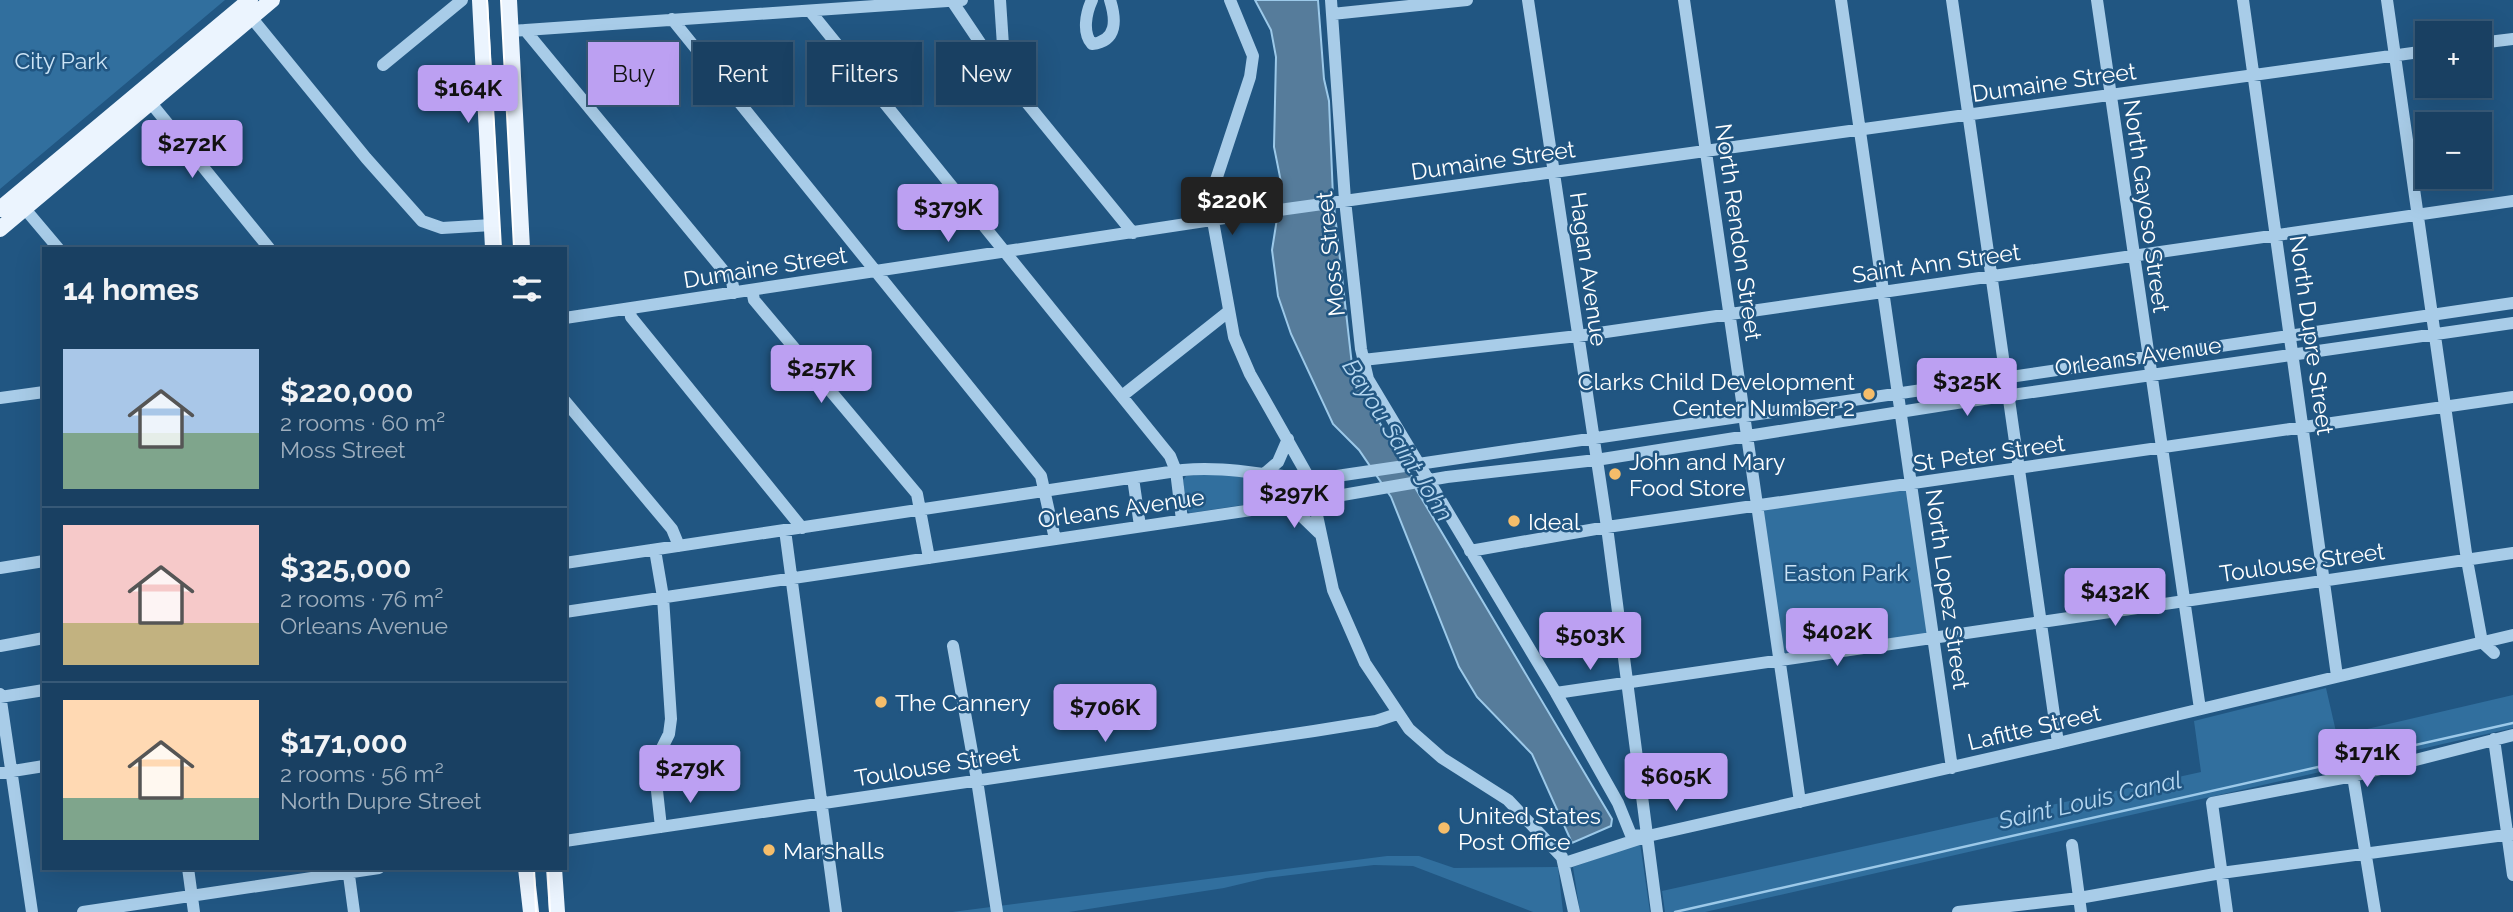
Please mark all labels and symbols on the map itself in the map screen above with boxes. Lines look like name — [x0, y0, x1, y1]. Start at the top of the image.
park label: City Park — [14, 47, 108, 74]
street label: Dumaine Street — [1970, 57, 2138, 107]
pin: $164K — [419, 66, 517, 125]
street label: North Gayoso Street — [2119, 98, 2175, 315]
pin: $272K — [143, 120, 241, 180]
street label: North Rendon Street — [1710, 122, 1768, 343]
street label: Dumaine Street — [1409, 135, 1577, 185]
pin: $220K — [1183, 177, 1281, 237]
pin: $379K — [899, 184, 997, 244]
street label: Moss Street — [1310, 190, 1350, 318]
street label: Hagan Avenue — [1565, 190, 1613, 348]
street label: North Dupre Street — [2285, 233, 2339, 437]
street label: Saint Ann Street — [1850, 238, 2022, 288]
street label: Dumaine Street — [681, 241, 849, 293]
street label: Orleans Avenue — [2053, 331, 2223, 381]
pin: $257K — [772, 346, 870, 405]
water label: Bayou Saint John — [1336, 353, 1460, 527]
pin: $325K — [1918, 358, 2016, 418]
place label: Clarks Child Development Center Number 2 — [1578, 368, 1855, 421]
marker: Clarks Child Development Center Number 2 — [1861, 386, 1877, 402]
street label: St Peter Street — [1911, 429, 2067, 477]
place label: John and Mary Food Store — [1629, 448, 1785, 501]
marker: John and Mary Food Store — [1607, 466, 1623, 482]
pin: $297K — [1245, 470, 1343, 530]
street label: Orleans Avenue — [1036, 483, 1206, 533]
street label: North Lopez Street — [1921, 487, 1975, 691]
place label: Ideal — [1528, 508, 1581, 535]
marker: Ideal — [1506, 513, 1522, 529]
street label: Toulouse Street — [2218, 537, 2387, 587]
park label: Easton Park — [1783, 559, 1909, 586]
pin: $432K — [2066, 568, 2164, 628]
pin: $402K — [1788, 608, 1886, 668]
pin: $503K — [1541, 612, 1639, 672]
pin: $706K — [1056, 684, 1154, 744]
place label: The Cannery — [895, 689, 1031, 716]
marker: The Cannery — [873, 694, 889, 710]
street label: Lafitte Street — [1965, 699, 2103, 755]
pin: $171K — [2318, 730, 2416, 789]
street label: Toulouse Street — [853, 739, 1022, 791]
pin: $279K — [641, 746, 739, 805]
pin: $605K — [1627, 754, 1725, 813]
water label: Saint Louis Canal — [1995, 765, 2184, 835]
place label: United States Post Office — [1458, 802, 1601, 855]
marker: United States Post Office — [1436, 820, 1452, 836]
place label: Marshalls — [783, 837, 884, 864]
marker: Marshalls — [761, 842, 777, 858]

